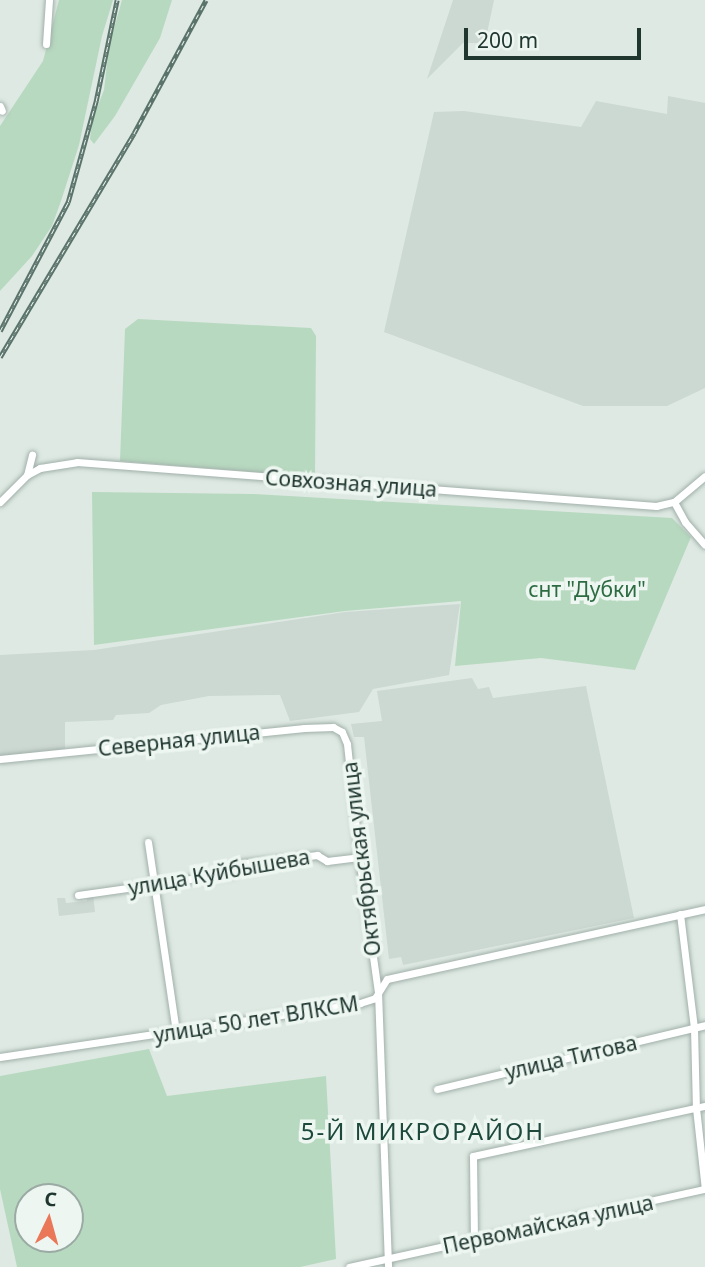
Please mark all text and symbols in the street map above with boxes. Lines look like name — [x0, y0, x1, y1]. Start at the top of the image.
scale bar — [467, 14, 644, 58]
text: 200 m — [477, 26, 538, 54]
street label: Совхозная улица — [264, 464, 438, 502]
park label: снт "Дубки" — [528, 576, 646, 602]
street label: Северная улица — [97, 719, 261, 761]
street label: Октябрьская улица — [337, 760, 385, 958]
street label: улица Куйбышева — [126, 844, 312, 900]
street label: улица 50 лет ВЛКСМ — [152, 990, 360, 1048]
street label: улица Титова — [503, 1030, 639, 1084]
district label: 5-Й МИКРОРАЙОН — [303, 1117, 543, 1145]
north arrow — [14, 1183, 84, 1253]
text: С — [43, 1186, 58, 1213]
street label: Первомайская улица — [440, 1189, 656, 1259]

